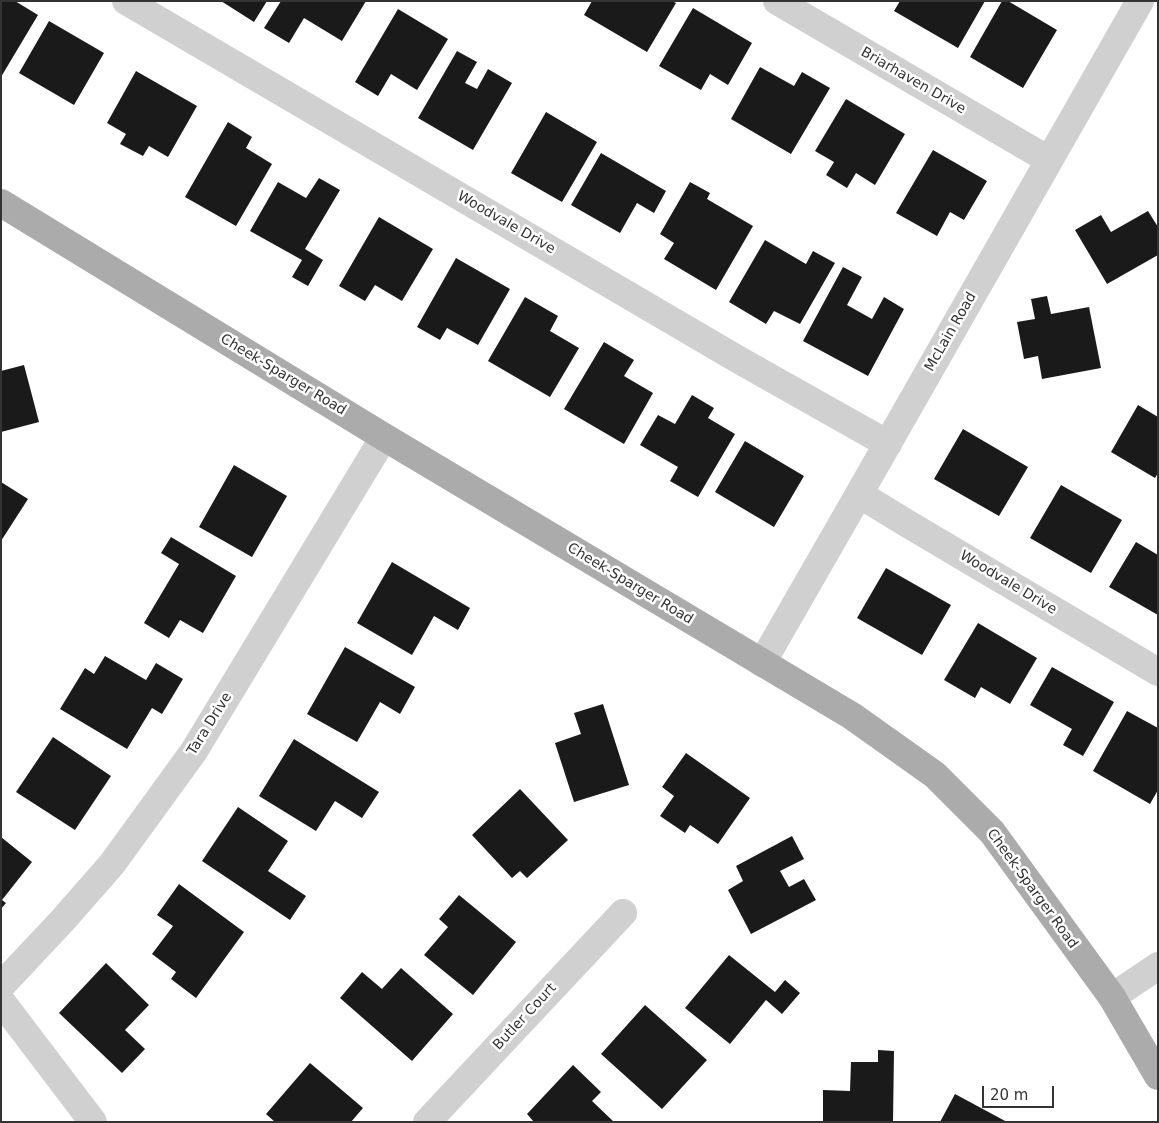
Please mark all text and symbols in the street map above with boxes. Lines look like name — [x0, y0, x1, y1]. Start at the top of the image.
street label: Briarhaven Drive — [858, 44, 968, 118]
street label: Woodvale Drive — [454, 188, 558, 258]
street label: McLain Road — [922, 289, 980, 375]
street label: Cheek-Sparger Road — [217, 331, 349, 419]
street label: Cheek-Sparger Road — [564, 540, 696, 628]
street label: Woodvale Drive — [956, 547, 1060, 619]
street label: Tara Drive — [184, 689, 236, 759]
street label: Cheek-Sparger Road — [983, 826, 1081, 952]
street label: Butler Court — [490, 980, 560, 1054]
scale bar — [984, 1076, 1056, 1108]
text: 20 m — [990, 1086, 1028, 1104]

